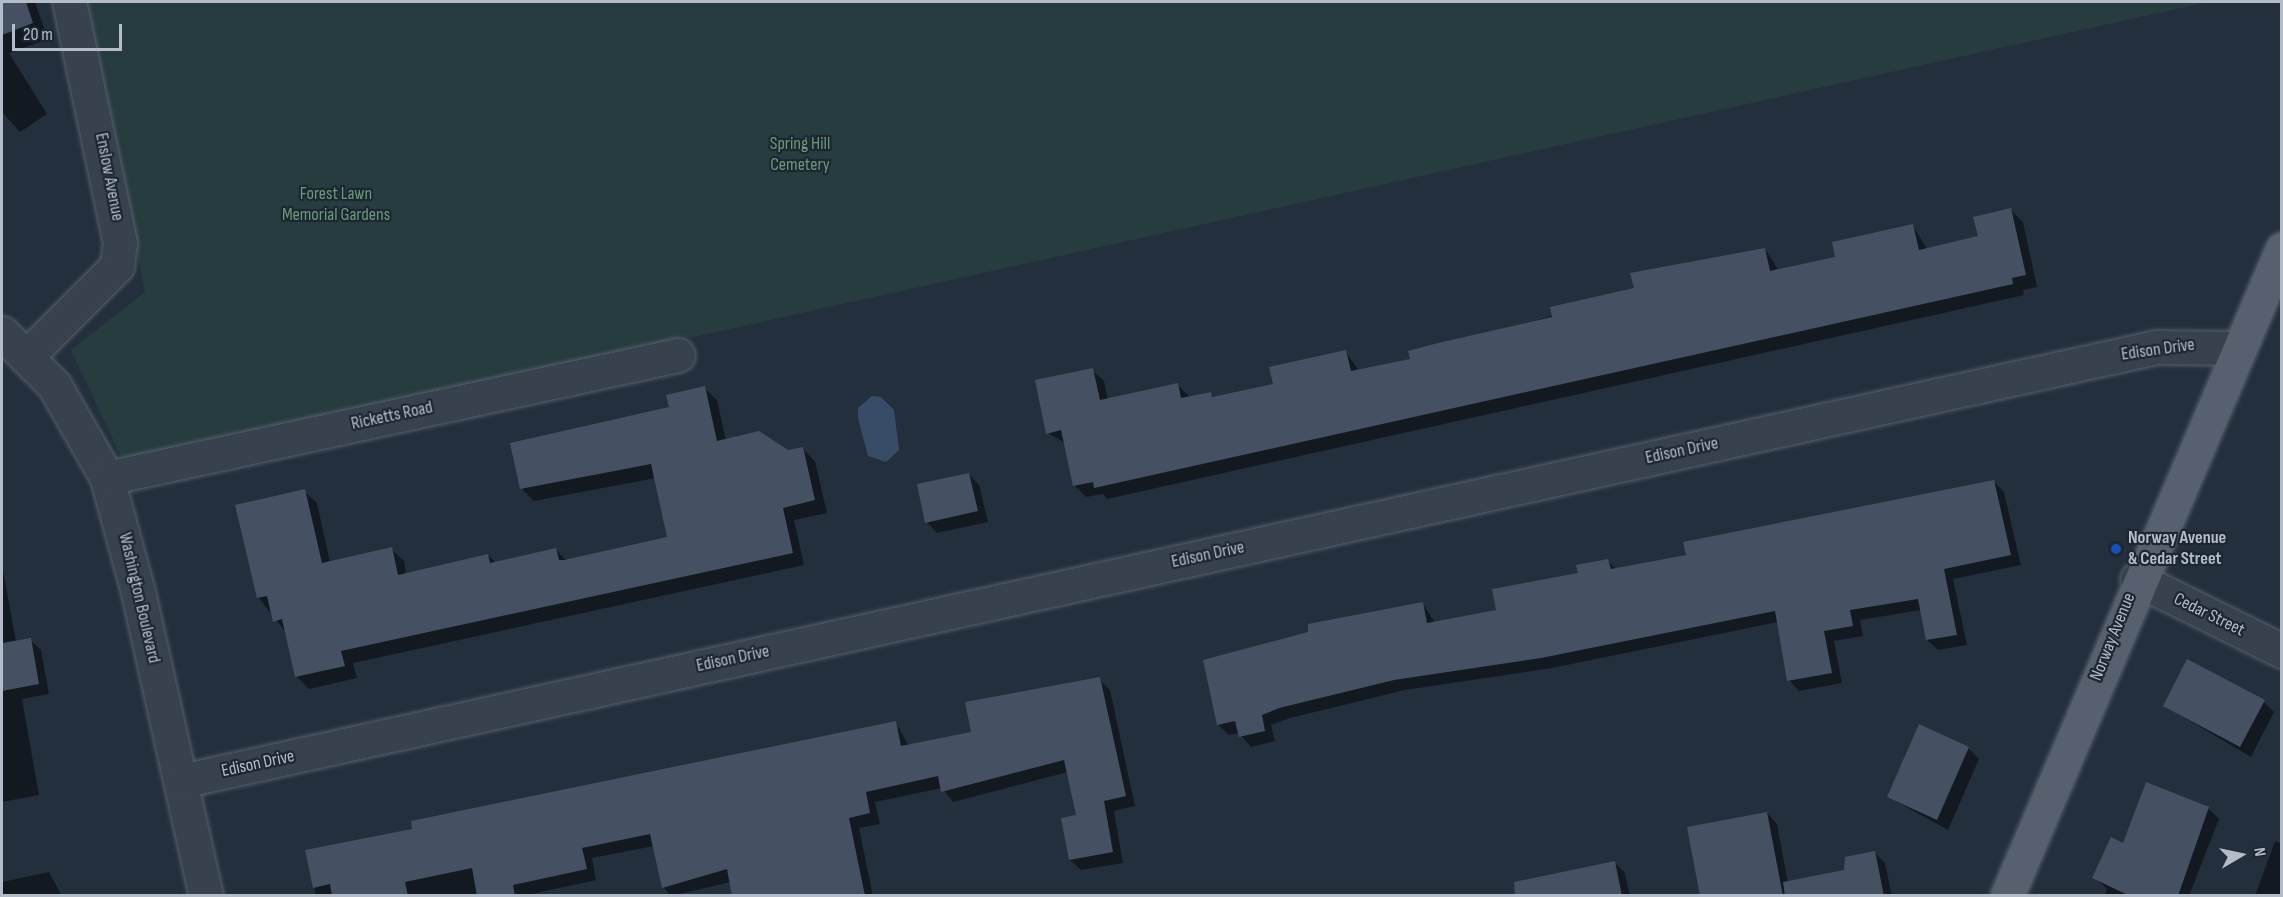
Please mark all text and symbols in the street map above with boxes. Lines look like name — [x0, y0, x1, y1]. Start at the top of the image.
scale bar — [15, 12, 124, 50]
text: 20 m — [23, 24, 53, 45]
street label: Enslow Avenue — [90, 131, 128, 223]
park label: Spring Hill Cemetery — [770, 134, 830, 176]
park label: Forest Lawn Memorial Gardens — [282, 184, 390, 226]
street label: Edison Drive — [2120, 334, 2196, 366]
street label: Ricketts Road — [349, 397, 435, 435]
street label: Edison Drive — [1644, 433, 1720, 469]
place label: Norway Avenue & Cedar Street — [2128, 528, 2226, 570]
street label: Washington Boulevard — [113, 531, 165, 665]
street label: Edison Drive — [1170, 537, 1246, 573]
marker: Norway Avenue & Cedar Street — [2109, 542, 2123, 556]
street label: Cedar Street — [2170, 589, 2248, 641]
street label: Norway Avenue — [2086, 590, 2140, 684]
street label: Edison Drive — [695, 641, 771, 677]
street label: Edison Drive — [220, 746, 296, 782]
north arrow — [2211, 825, 2271, 885]
text: N — [2249, 846, 2269, 858]

